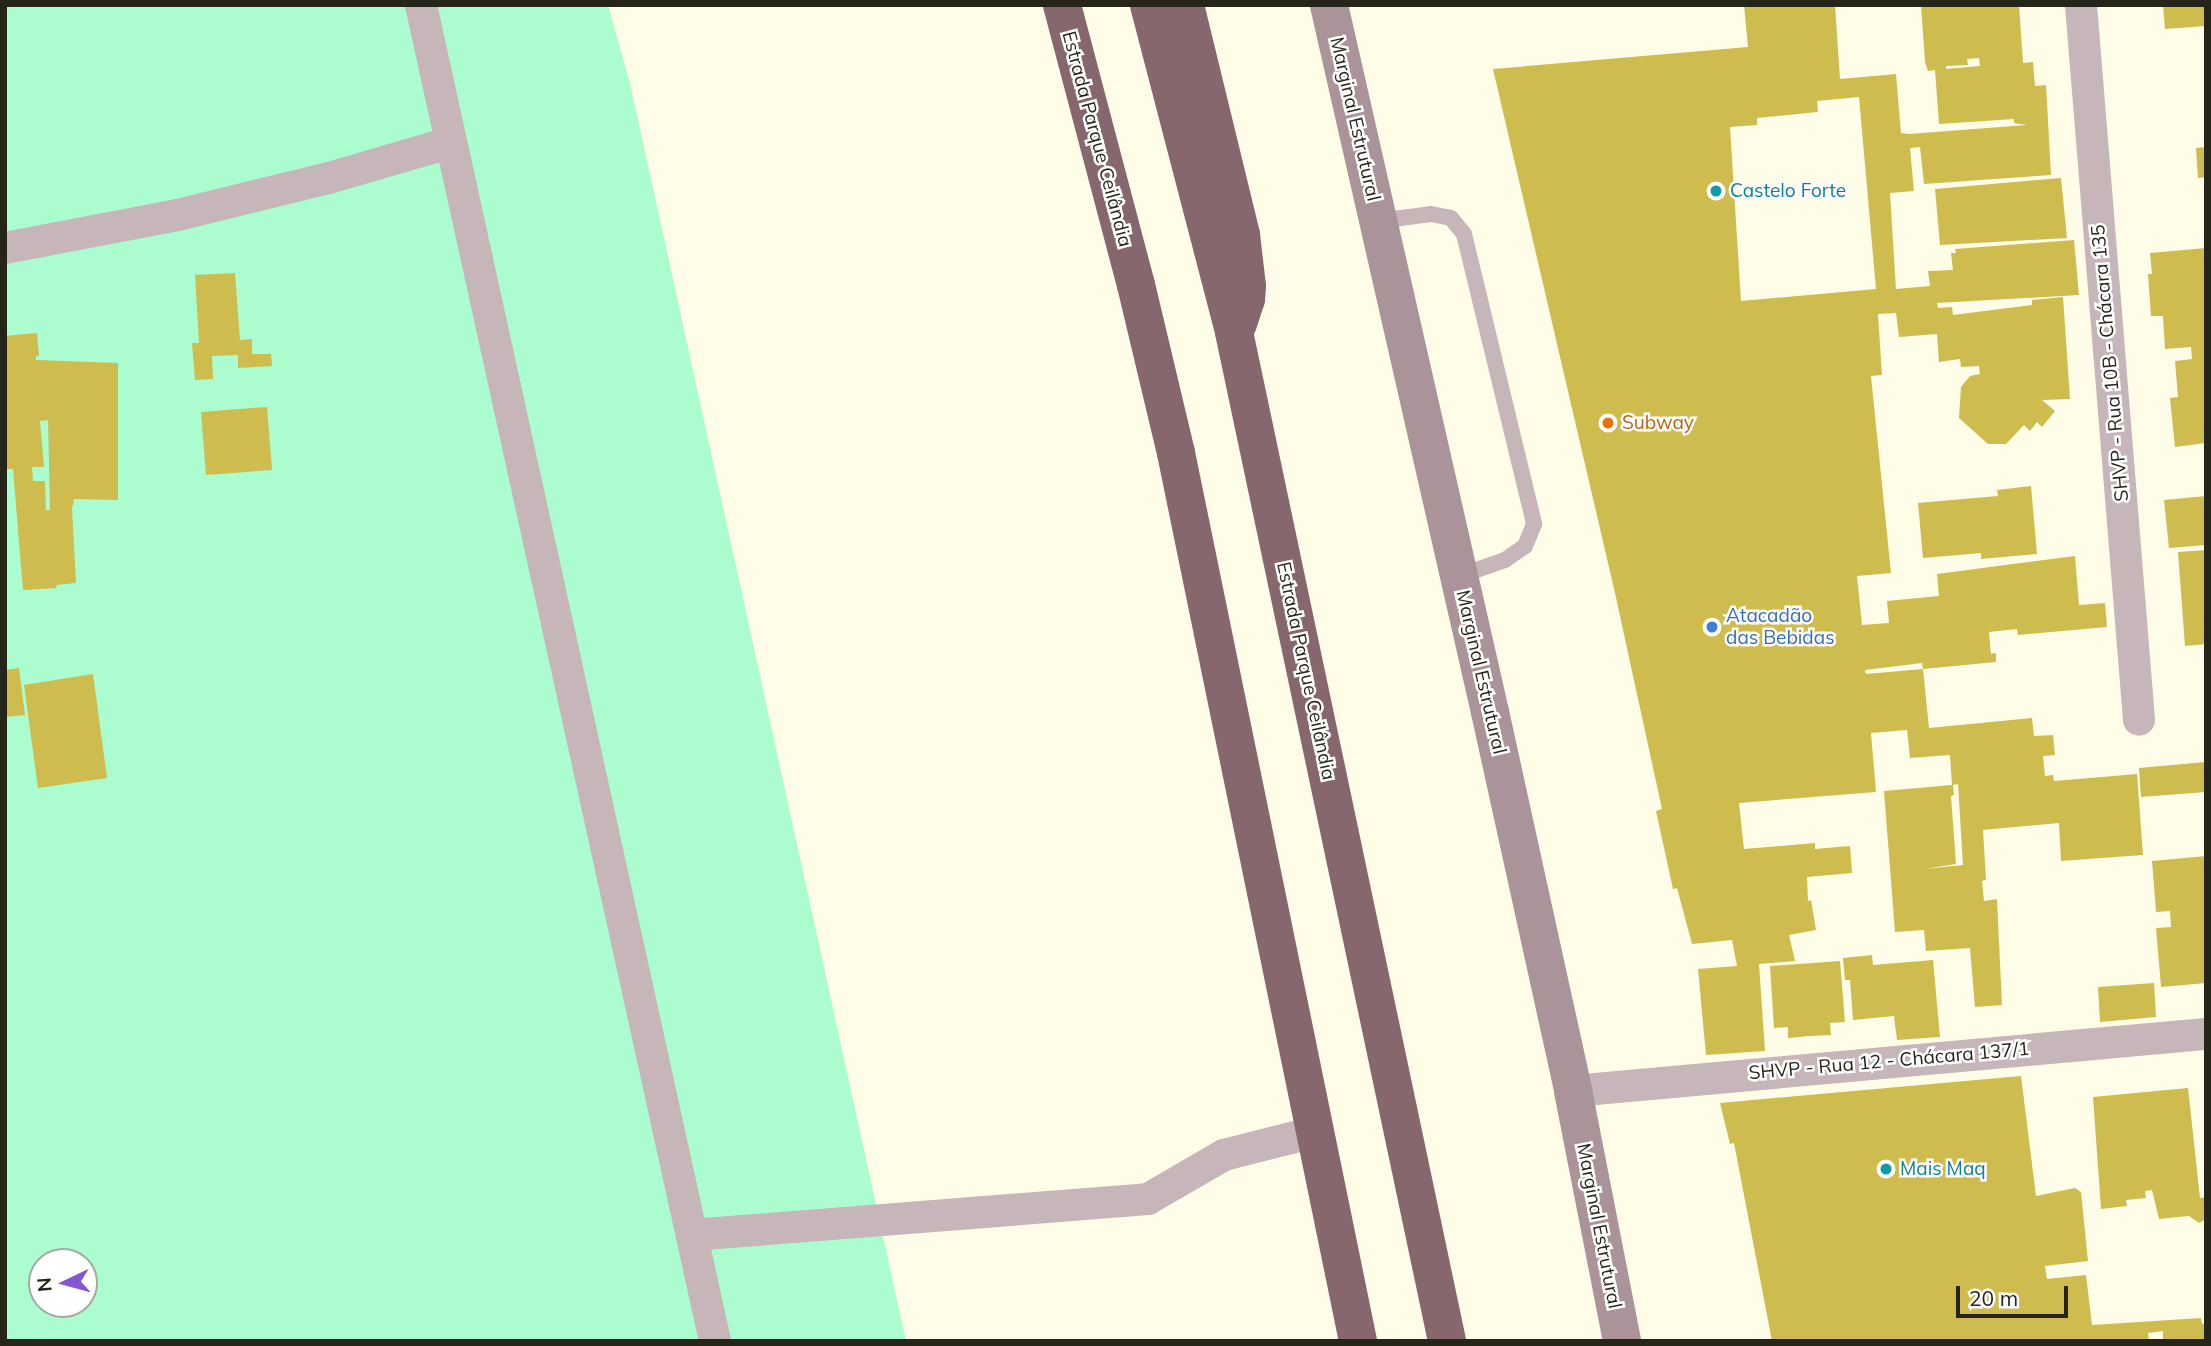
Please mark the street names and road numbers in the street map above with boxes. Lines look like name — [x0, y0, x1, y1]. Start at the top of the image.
street label: Estrada Parque Ceilândia — [1057, 29, 1137, 249]
street label: Marginal Estrutural — [1325, 35, 1385, 203]
street label: SHVP - Rua 10B - Chácara 135 — [2087, 224, 2133, 502]
street label: Estrada Parque Ceilândia — [1272, 560, 1340, 782]
street label: Marginal Estrutural — [1451, 588, 1511, 756]
street label: SHVP - Rua 12 - Chácara 137/1 — [1748, 1037, 2030, 1085]
street label: Marginal Estrutural — [1572, 1142, 1626, 1310]

